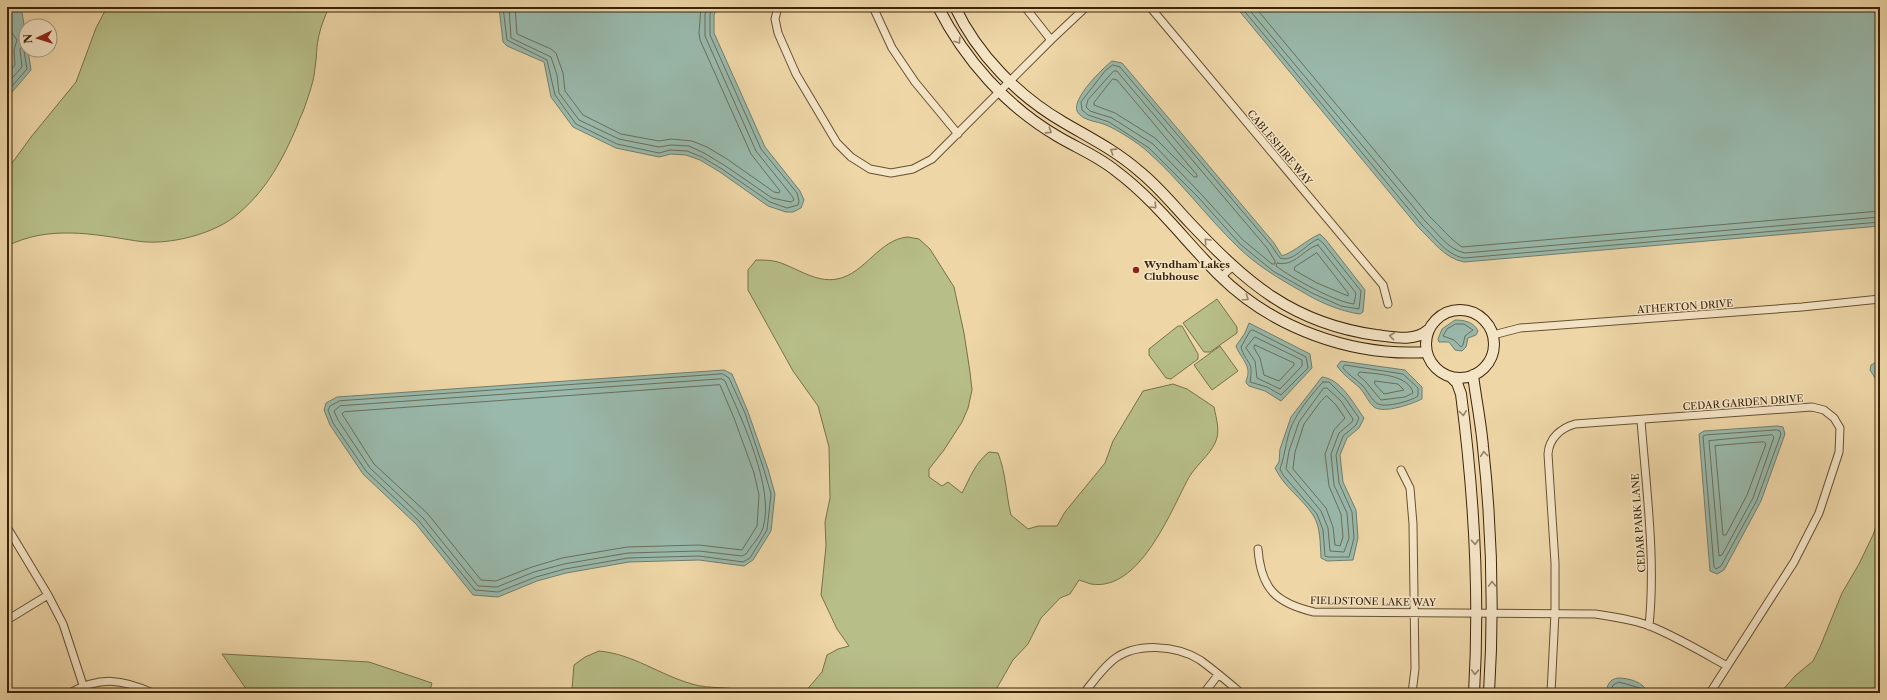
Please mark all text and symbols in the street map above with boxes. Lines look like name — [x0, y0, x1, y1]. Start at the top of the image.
north arrow — [18, 18, 58, 58]
text: N — [21, 33, 35, 44]
one-way arrow — [953, 37, 960, 44]
street label: CABLESHIRE WAY — [1244, 107, 1315, 188]
one-way arrow — [1045, 127, 1052, 134]
one-way arrow — [1110, 148, 1117, 155]
one-way arrow — [1149, 202, 1156, 209]
one-way arrow — [1204, 238, 1211, 245]
place label: Wyndham Lakes Clubhouse — [1143, 258, 1230, 283]
marker: Wyndham Lakes Clubhouse — [1131, 265, 1141, 275]
one-way arrow — [1242, 293, 1249, 300]
street label: ATHERTON DRIVE — [1635, 297, 1734, 316]
one-way arrow — [1389, 332, 1395, 341]
street label: CEDAR GARDEN DRIVE — [1682, 392, 1804, 413]
one-way arrow — [1459, 410, 1468, 416]
one-way arrow — [1479, 451, 1488, 457]
street label: CEDAR PARK LANE — [1629, 473, 1648, 573]
one-way arrow — [1471, 539, 1480, 545]
one-way arrow — [1487, 581, 1496, 587]
street label: FIELDSTONE LAKE WAY — [1310, 594, 1437, 609]
one-way arrow — [1471, 669, 1479, 675]

